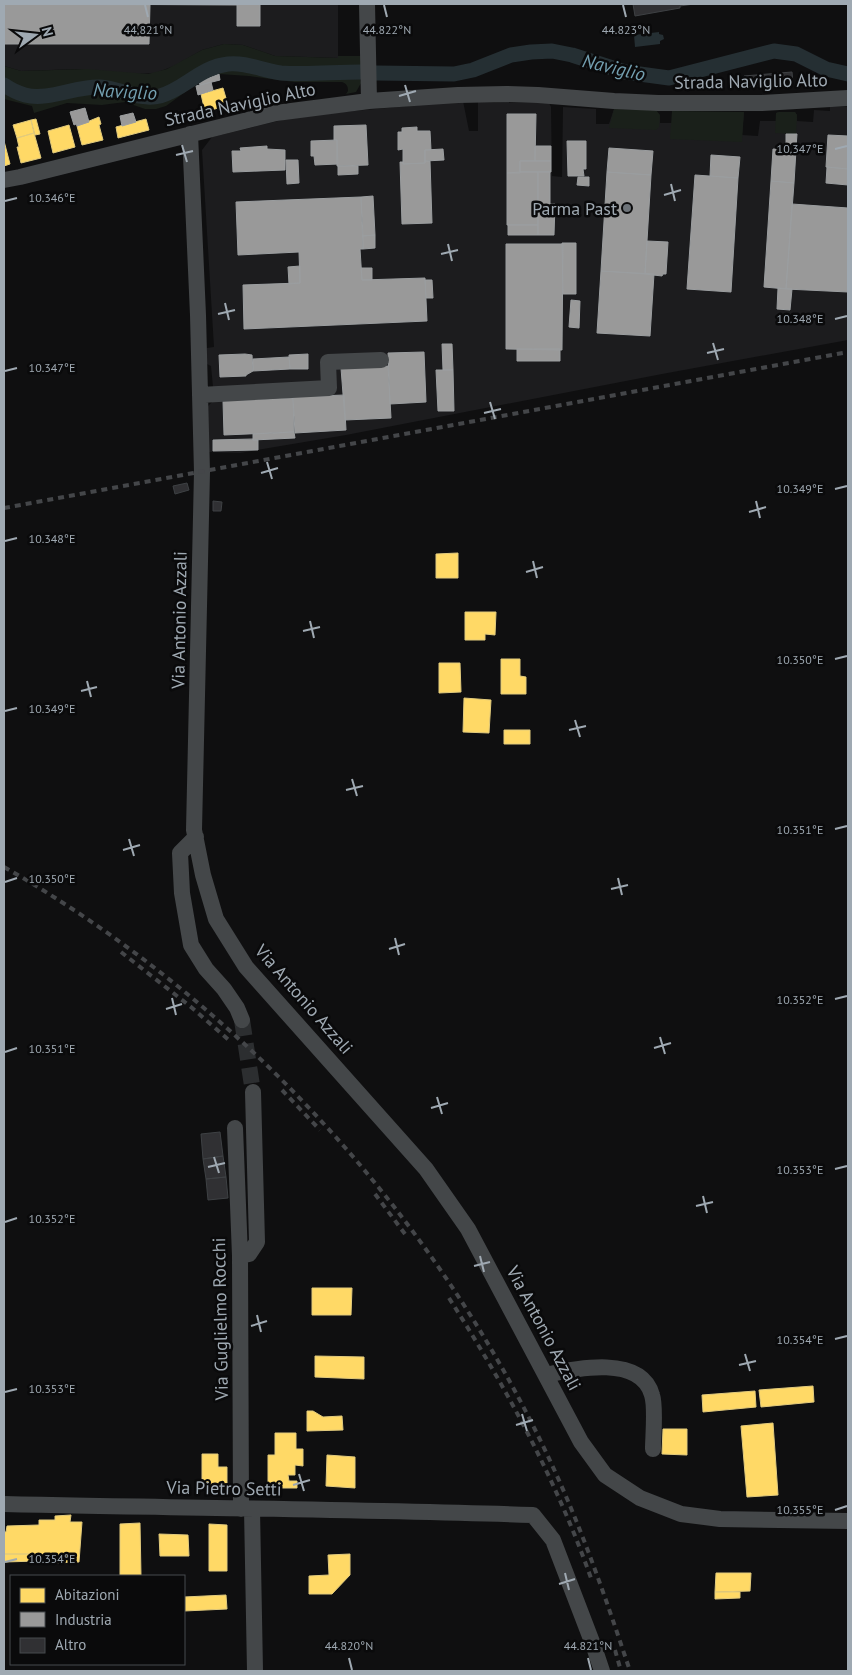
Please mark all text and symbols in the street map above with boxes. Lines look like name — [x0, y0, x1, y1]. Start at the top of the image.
north arrow — [10, 10, 60, 60]
text: 44.821°N — [124, 22, 172, 37]
text: 44.822°N — [363, 22, 411, 37]
text: 44.823°N — [602, 22, 650, 37]
text: N — [38, 25, 57, 38]
water label: Naviglio — [580, 48, 648, 86]
street label: Strada Naviglio Alto — [674, 68, 828, 94]
water label: Naviglio — [92, 77, 158, 105]
street label: Strada Naviglio Alto — [162, 77, 318, 131]
text: 10.347°E — [777, 141, 823, 156]
text: 10.346°E — [29, 190, 75, 205]
place label: Parma Past — [532, 197, 617, 220]
marker: Parma Past — [621, 202, 633, 214]
text: 10.348°E — [777, 311, 823, 326]
text: 10.347°E — [29, 360, 75, 375]
text: 10.349°E — [777, 481, 823, 496]
text: 10.348°E — [29, 531, 75, 546]
street label: Via Antonio Azzali — [166, 551, 192, 690]
text: 10.350°E — [777, 652, 823, 667]
text: 10.349°E — [29, 701, 75, 716]
text: 10.351°E — [777, 822, 823, 837]
text: 10.350°E — [29, 871, 75, 886]
street label: Via Antonio Azzali — [249, 939, 358, 1059]
text: 10.352°E — [777, 992, 823, 1007]
text: 10.351°E — [29, 1041, 75, 1056]
text: 10.353°E — [777, 1162, 823, 1177]
text: 10.352°E — [29, 1211, 75, 1226]
street label: Via Guglielmo Rocchi — [207, 1237, 233, 1402]
street label: Via Antonio Azzali — [501, 1261, 587, 1394]
text: 10.354°E — [777, 1332, 823, 1347]
text: 10.353°E — [29, 1381, 75, 1396]
street label: Via Pietro Setti — [165, 1475, 282, 1501]
text: 10.355°E — [777, 1502, 823, 1517]
text: 10.354°E — [29, 1551, 75, 1566]
legend — [10, 1575, 185, 1665]
text: Abitazioni — [55, 1585, 119, 1604]
text: Industria — [55, 1610, 112, 1629]
text: Altro — [55, 1635, 86, 1654]
text: 44.820°N — [325, 1638, 373, 1653]
text: 44.821°N — [564, 1638, 612, 1653]

